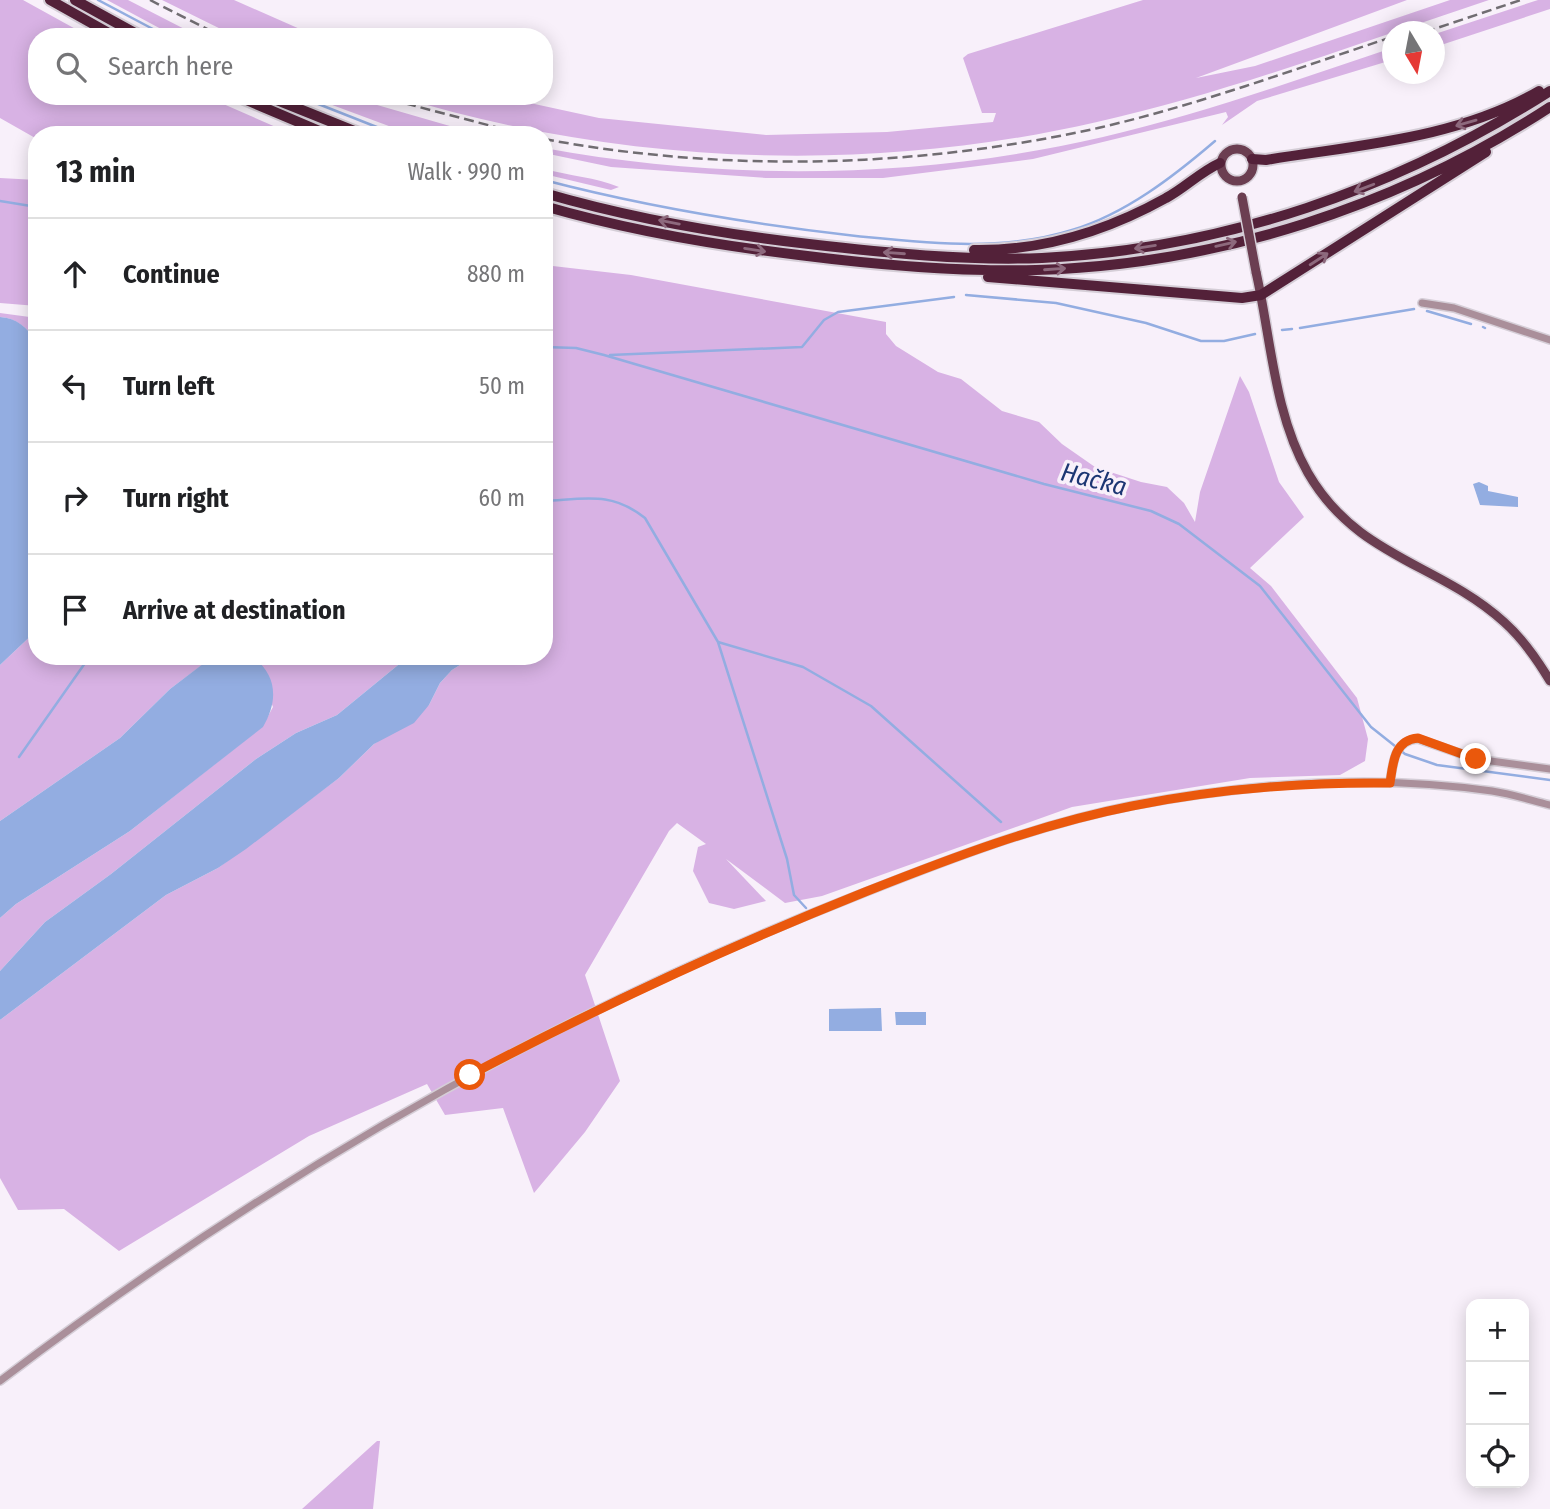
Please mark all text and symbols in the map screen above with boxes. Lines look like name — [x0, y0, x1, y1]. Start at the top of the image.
north arrow — [1382, 21, 1445, 84]
search box — [28, 28, 553, 105]
icon: search — [52, 48, 90, 86]
text: Search here — [108, 51, 233, 82]
one-way arrow — [1455, 117, 1477, 130]
text: 13 min — [56, 154, 136, 190]
text: Walk · 990 m — [408, 158, 525, 186]
one-way arrow — [1354, 183, 1376, 195]
one-way arrow — [658, 214, 681, 228]
one-way arrow — [1214, 237, 1237, 250]
one-way arrow — [1134, 241, 1157, 254]
one-way arrow — [743, 243, 766, 256]
one-way arrow — [883, 246, 906, 259]
one-way arrow — [1309, 252, 1328, 266]
icon: ahead — [56, 255, 94, 293]
text: Continue — [123, 259, 220, 290]
text: 880 m — [467, 260, 525, 288]
one-way arrow — [1043, 262, 1066, 275]
icon: left — [56, 367, 94, 405]
text: Turn left — [123, 371, 215, 402]
text: 50 m — [479, 372, 525, 400]
water label: Hačka — [1058, 456, 1130, 503]
icon: right — [56, 479, 94, 517]
text: Turn right — [123, 483, 229, 514]
text: 60 m — [479, 484, 525, 512]
icon: arrive — [56, 591, 94, 629]
text: Arrive at destination — [123, 595, 346, 626]
route end — [1460, 743, 1491, 774]
route start — [454, 1059, 485, 1090]
map controls — [1466, 1299, 1529, 1488]
button: + — [1466, 1299, 1529, 1362]
button: − — [1466, 1362, 1529, 1425]
button: locate — [1466, 1425, 1529, 1488]

